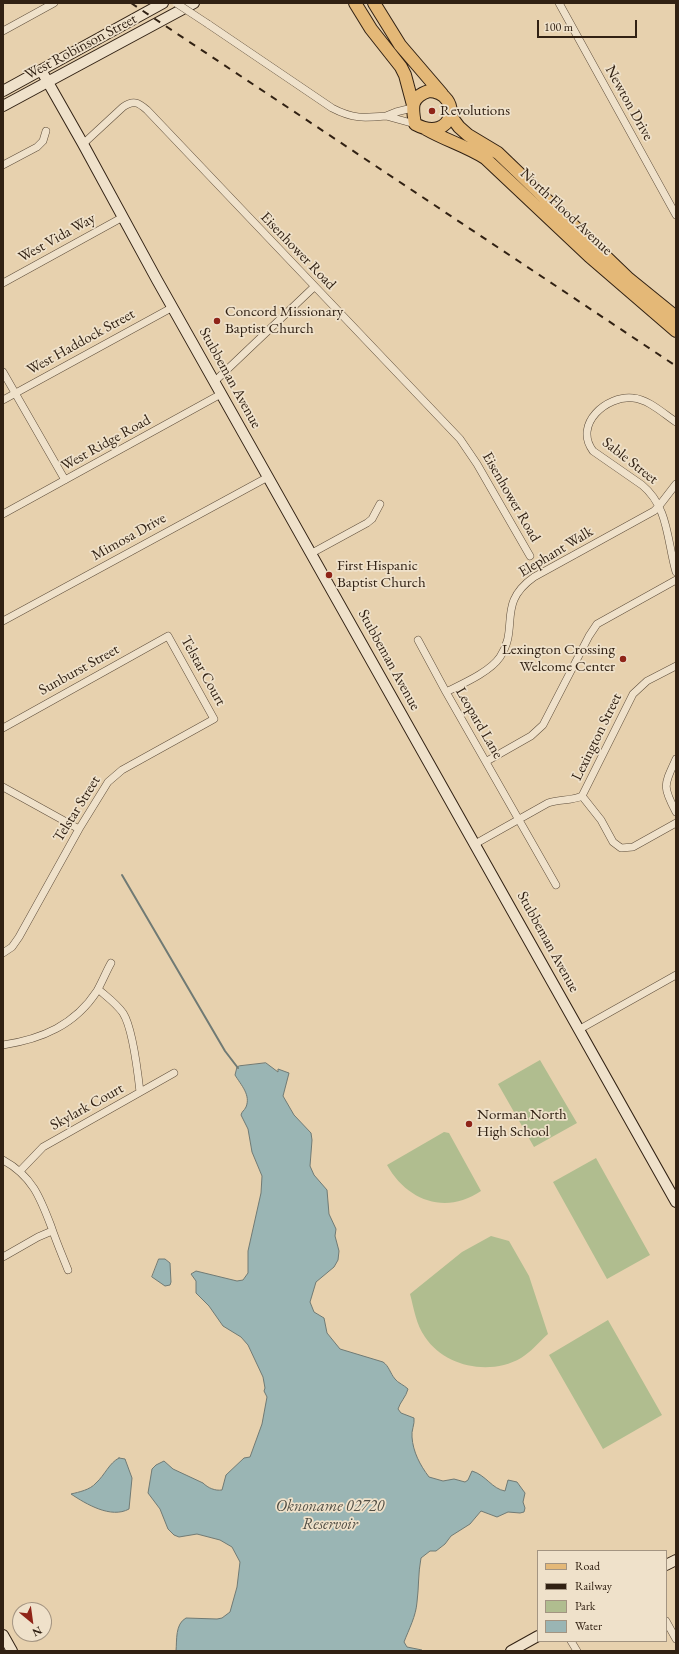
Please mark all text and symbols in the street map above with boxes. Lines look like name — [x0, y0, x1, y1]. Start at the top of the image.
street label: West Robinson Street — [22, 10, 140, 84]
scale bar — [539, 12, 639, 38]
text: 100 m — [544, 19, 573, 35]
street label: Newton Drive — [601, 62, 657, 144]
place label: Revolutions — [440, 102, 510, 120]
marker: Revolutions — [427, 106, 437, 116]
street label: North Flood Avenue — [516, 165, 616, 259]
street label: Eisenhower Road — [257, 208, 339, 294]
street label: West Vida Way — [15, 209, 99, 267]
place label: Concord Missionary Baptist Church — [225, 303, 343, 338]
street label: West Haddock Street — [24, 305, 138, 379]
marker: Concord Missionary Baptist Church — [212, 316, 222, 326]
street label: Stubbeman Avenue — [195, 324, 265, 432]
street label: West Ridge Road — [58, 411, 154, 475]
street label: Sable Street — [599, 434, 661, 488]
street label: Eisenhower Road — [478, 449, 544, 545]
street label: Mimosa Drive — [89, 509, 169, 565]
street label: Elephant Walk — [516, 523, 596, 581]
place label: First Hispanic Baptist Church — [337, 557, 426, 592]
marker: First Hispanic Baptist Church — [324, 570, 334, 580]
street label: Stubbeman Avenue — [354, 606, 424, 714]
street label: Telstar Court — [176, 633, 230, 709]
street label: Sunburst Street — [36, 641, 122, 699]
place label: Lexington Crossing Welcome Center — [502, 641, 615, 676]
marker: Lexington Crossing Welcome Center — [618, 654, 628, 664]
street label: Leopard Lane — [451, 684, 507, 762]
street label: Lexington Street — [568, 690, 626, 784]
street label: Telstar Street — [50, 773, 104, 845]
street label: Stubbeman Avenue — [513, 888, 583, 996]
street label: Skylark Court — [47, 1080, 127, 1134]
place label: Norman North High School — [477, 1106, 567, 1141]
marker: Norman North High School — [464, 1119, 474, 1129]
water label: Oknoname 02720 Reservoir — [276, 1497, 384, 1535]
legend — [537, 1550, 667, 1642]
text: Road — [575, 1558, 600, 1574]
text: Railway — [575, 1578, 612, 1594]
text: Park — [575, 1598, 595, 1614]
north arrow — [12, 1602, 52, 1642]
text: Water — [575, 1618, 602, 1634]
text: N — [30, 1623, 45, 1640]

